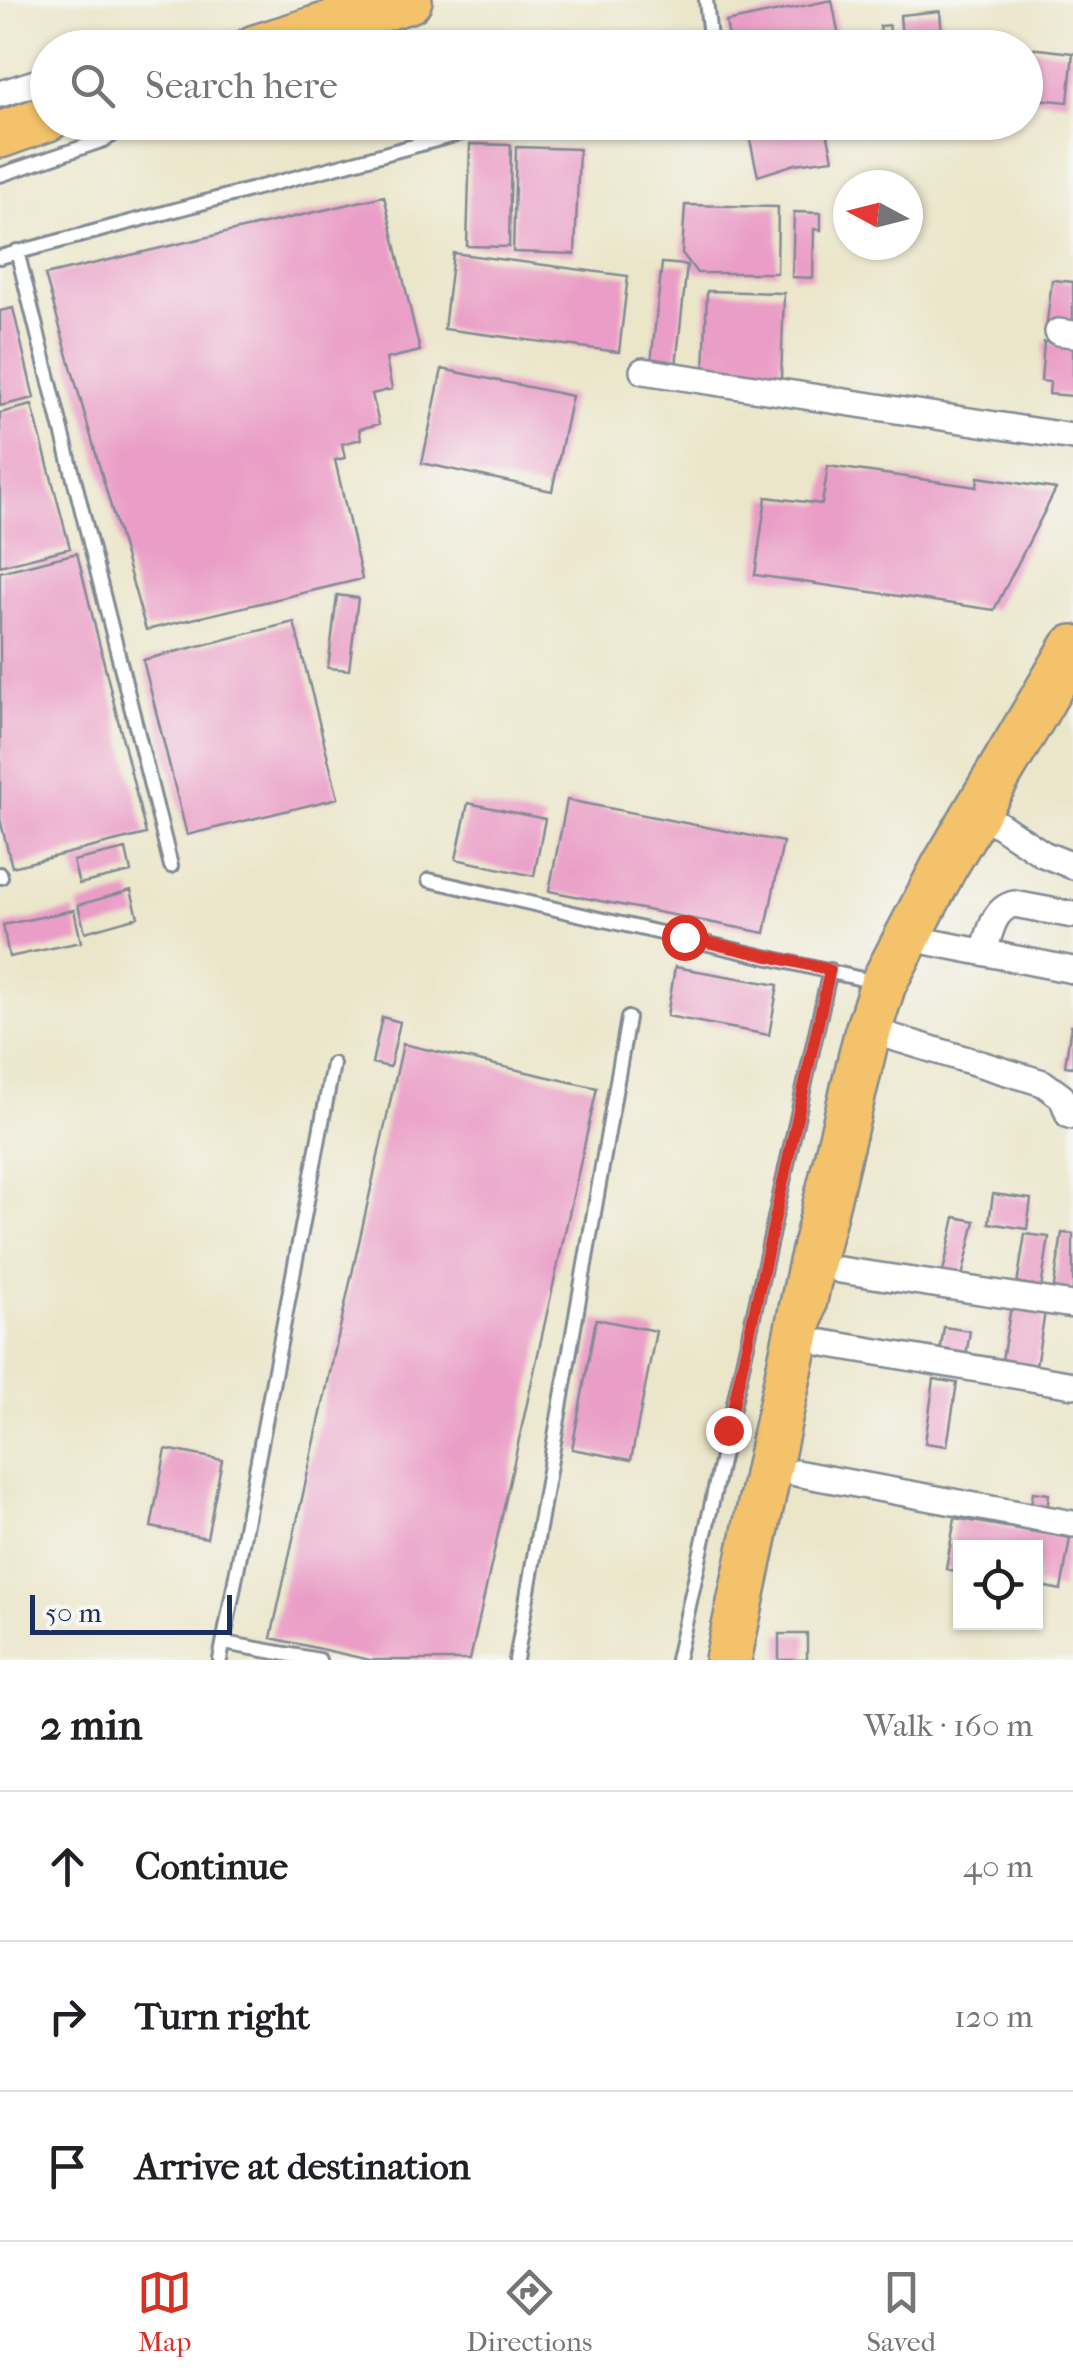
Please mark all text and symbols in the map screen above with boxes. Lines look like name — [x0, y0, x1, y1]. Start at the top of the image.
search box — [30, 30, 1043, 140]
icon: search — [65, 58, 120, 113]
text: Search here — [145, 63, 338, 108]
north arrow — [833, 170, 923, 260]
route start — [662, 915, 708, 961]
route end — [706, 1408, 752, 1454]
map controls — [953, 1540, 1043, 1630]
button: locate — [953, 1540, 1043, 1630]
scale bar — [30, 1590, 232, 1634]
text: 50 m — [45, 1596, 102, 1629]
text: 2 min — [40, 1701, 142, 1750]
text: Walk · 160 m — [864, 1707, 1033, 1744]
icon: ahead — [40, 1839, 95, 1894]
text: Continue — [135, 1844, 288, 1889]
text: 40 m — [963, 1848, 1033, 1885]
icon: right — [40, 1989, 95, 2044]
text: Turn right — [135, 1994, 310, 2039]
text: 120 m — [954, 1998, 1033, 2035]
icon: arrive — [40, 2139, 95, 2194]
text: Arrive at destination — [135, 2144, 471, 2189]
tab: Map — [137, 2265, 192, 2358]
tab: Directions — [466, 2265, 592, 2358]
tab: Saved — [866, 2265, 936, 2358]

